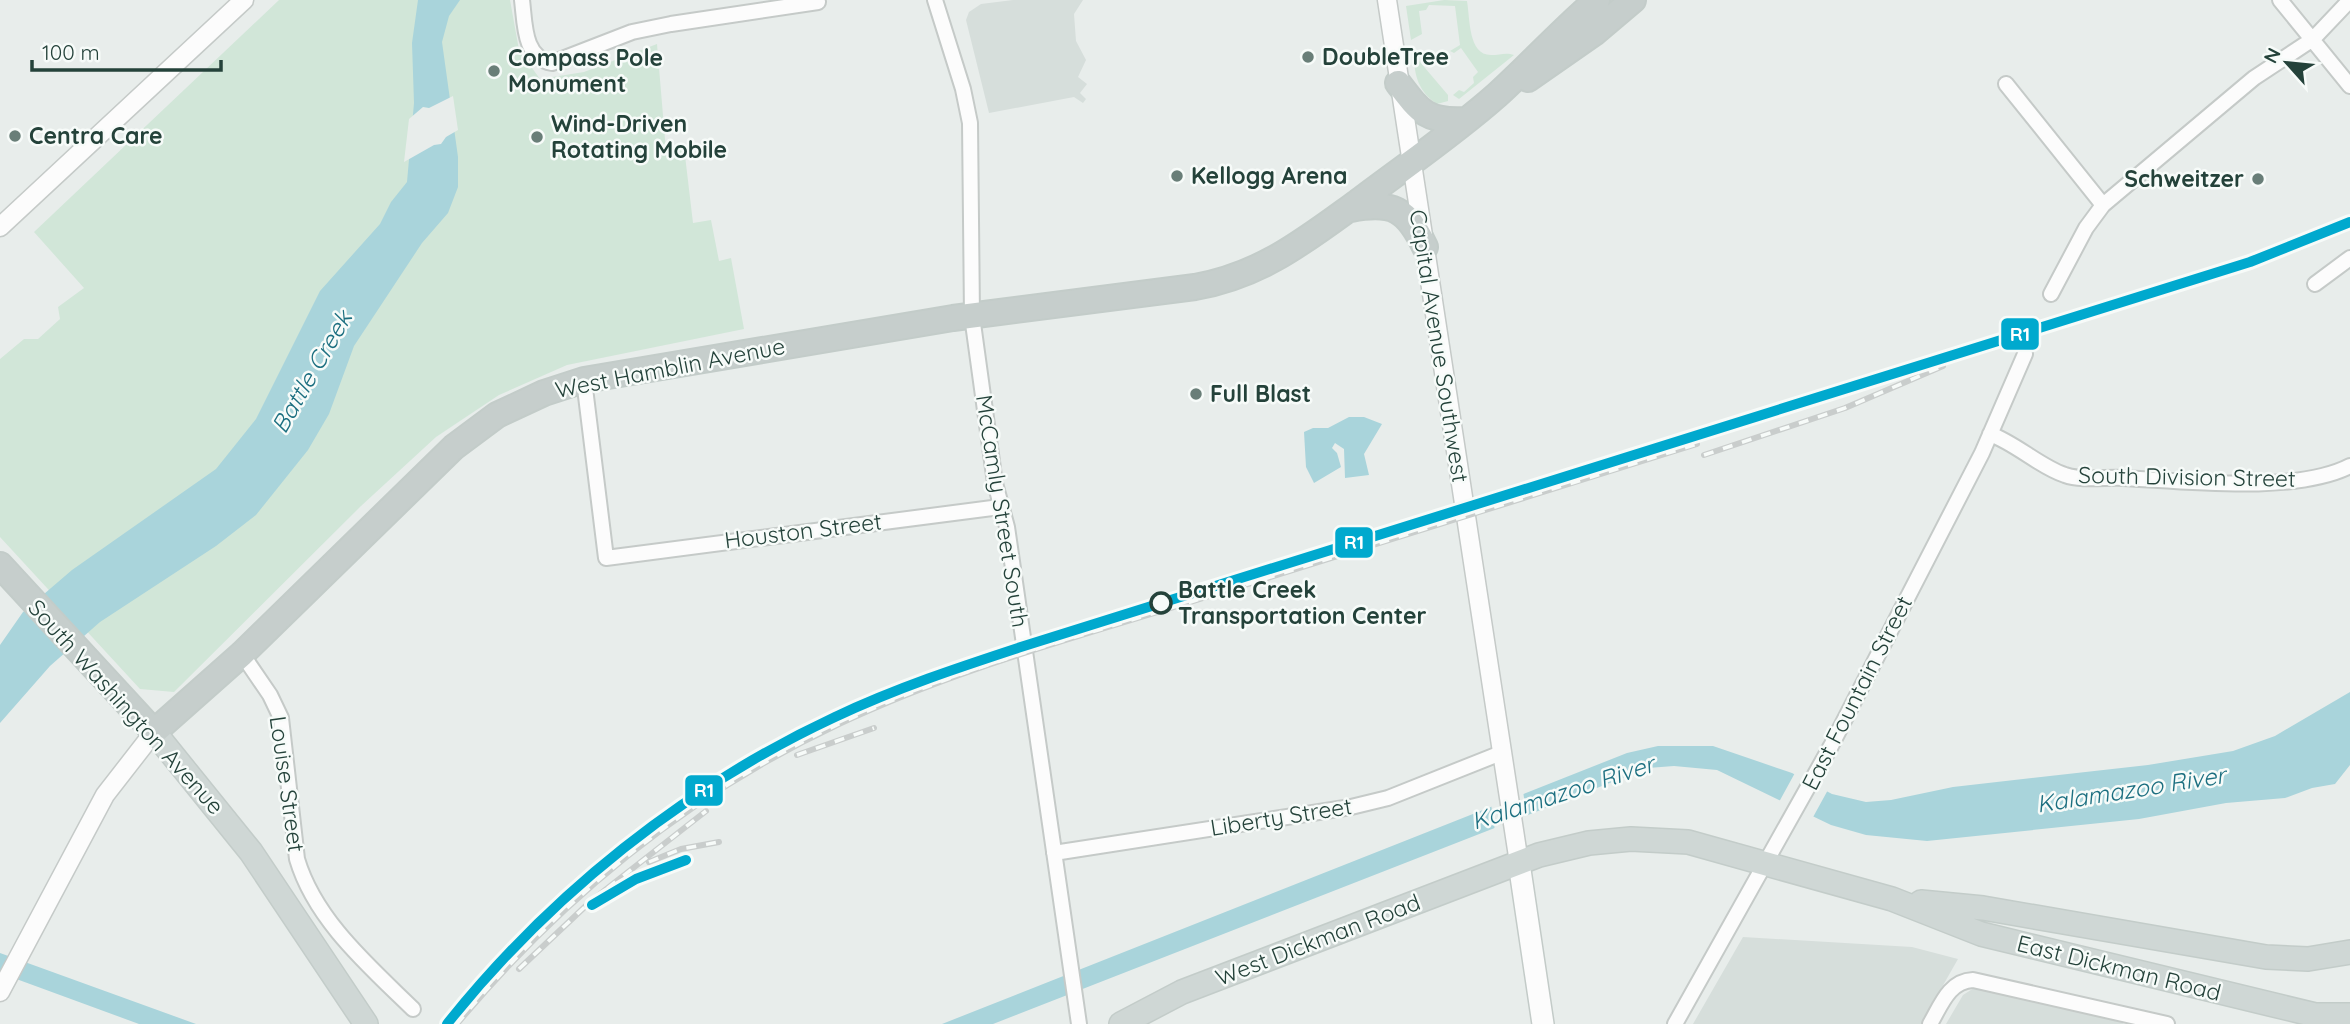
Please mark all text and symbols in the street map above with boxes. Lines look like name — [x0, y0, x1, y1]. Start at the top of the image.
scale bar — [32, 28, 220, 72]
north arrow — [2252, 28, 2322, 98]
text: 100 m — [42, 39, 100, 65]
place label: DoubleTree — [1322, 42, 1449, 71]
place label: Compass Pole Monument — [508, 43, 663, 98]
text: N — [2258, 44, 2286, 67]
marker: DoubleTree — [1300, 49, 1316, 65]
marker: Compass Pole Monument — [486, 63, 502, 79]
place label: Wind-Driven Rotating Mobile — [551, 109, 727, 164]
place label: Centra Care — [29, 121, 163, 150]
marker: Centra Care — [7, 128, 23, 144]
marker: Wind-Driven Rotating Mobile — [529, 129, 545, 145]
place label: Kellogg Arena — [1191, 161, 1347, 190]
place label: Schweitzer — [2124, 164, 2244, 193]
marker: Kellogg Arena — [1169, 168, 1185, 184]
marker: Schweitzer — [2250, 171, 2266, 187]
street label: Capital Avenue Southwest — [1404, 207, 1475, 485]
water label: Battle Creek — [264, 303, 359, 438]
line badge: R1 — [2000, 317, 2040, 351]
text: R1 — [2010, 322, 2030, 346]
street label: West Hamblin Avenue — [552, 331, 787, 404]
place label: Full Blast — [1210, 379, 1311, 408]
marker: Full Blast — [1188, 386, 1204, 402]
street label: McCamly Street South — [970, 393, 1035, 629]
street label: South Division Street — [2078, 460, 2296, 493]
street label: Houston Street — [723, 506, 883, 555]
line badge: R1 — [1334, 526, 1374, 559]
text: R1 — [1344, 530, 1364, 554]
place label: Battle Creek Transportation Center — [1178, 575, 1426, 630]
street label: East Fountain Street — [1795, 591, 1918, 795]
marker: Battle Creek Transportation Center — [1150, 592, 1172, 614]
street label: South Washington Avenue — [22, 593, 231, 820]
street label: Louise Street — [264, 714, 311, 854]
water label: Kalamazoo River — [1467, 747, 1661, 836]
water label: Kalamazoo River — [2034, 759, 2230, 819]
line badge: R1 — [684, 774, 724, 807]
text: R1 — [694, 778, 714, 802]
street label: Liberty Street — [1208, 791, 1354, 842]
street label: West Dickman Road — [1211, 887, 1424, 992]
street label: East Dickman Road — [2014, 928, 2224, 1007]

